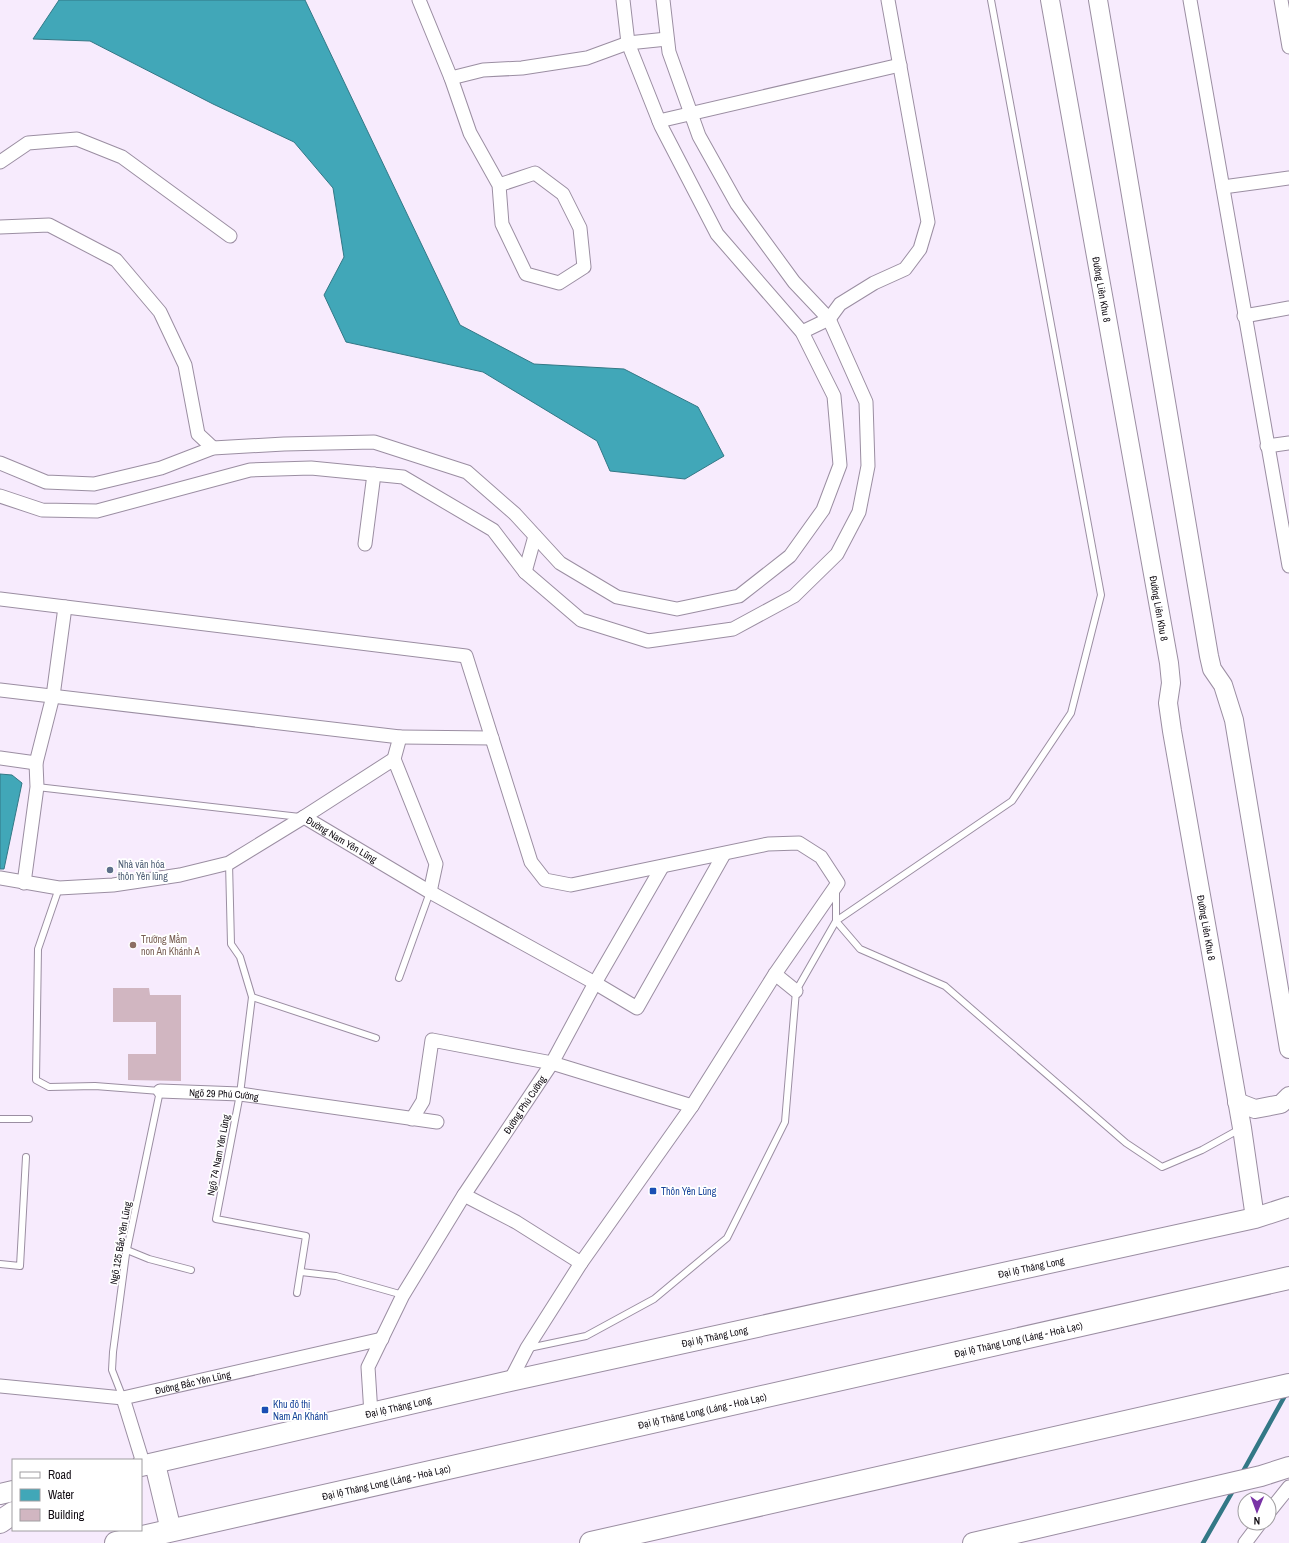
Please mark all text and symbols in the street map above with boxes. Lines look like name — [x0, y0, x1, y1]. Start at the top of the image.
street label: Đường Liên Khu 8 — [1089, 256, 1114, 324]
street label: Đường Liên Khu 8 — [1146, 575, 1171, 643]
street label: Đường Nam Yên Lũng — [304, 814, 380, 866]
place label: Nhà văn hóa thôn Yên lũng — [118, 858, 168, 883]
marker: Nhà văn hóa thôn Yên lũng — [105, 865, 115, 875]
street label: Đường Liên Khu 8 — [1194, 894, 1218, 962]
place label: Trường Mầm non An Khánh A — [141, 933, 200, 958]
marker: Trường Mầm non An Khánh A — [128, 940, 138, 950]
street label: Đường Phú Cường — [501, 1073, 549, 1137]
street label: Ngõ 29 Phú Cường — [189, 1086, 260, 1104]
street label: Ngõ 74 Nam Yên Lũng — [204, 1113, 233, 1197]
place label: Thôn Yên Lũng — [661, 1185, 717, 1198]
marker: Thôn Yên Lũng — [648, 1186, 658, 1196]
street label: Ngõ 125 Bắc Yên Lũng — [107, 1200, 134, 1286]
street label: Đại lộ Thăng Long — [997, 1254, 1066, 1281]
street label: Đại lộ Thăng Long (Láng - Hoà Lạc) — [953, 1319, 1084, 1360]
street label: Đại lộ Thăng Long — [680, 1323, 749, 1350]
street label: Đường Bắc Yên Lũng — [154, 1368, 232, 1398]
street label: Đại lộ Thăng Long (Láng - Hoà Lạc) — [637, 1390, 768, 1432]
street label: Đại lộ Thăng Long — [364, 1393, 433, 1421]
place label: Khu đô thị Nam An Khánh — [273, 1398, 328, 1423]
marker: Khu đô thị Nam An Khánh — [260, 1405, 270, 1415]
legend — [12, 1459, 142, 1531]
street label: Đại lộ Thăng Long (Láng - Hoà Lạc) — [321, 1462, 452, 1503]
text: Road — [48, 1467, 72, 1483]
text: Water — [48, 1487, 75, 1503]
north arrow — [1237, 1491, 1277, 1531]
text: Building — [48, 1507, 85, 1523]
text: N — [1253, 1514, 1260, 1528]

